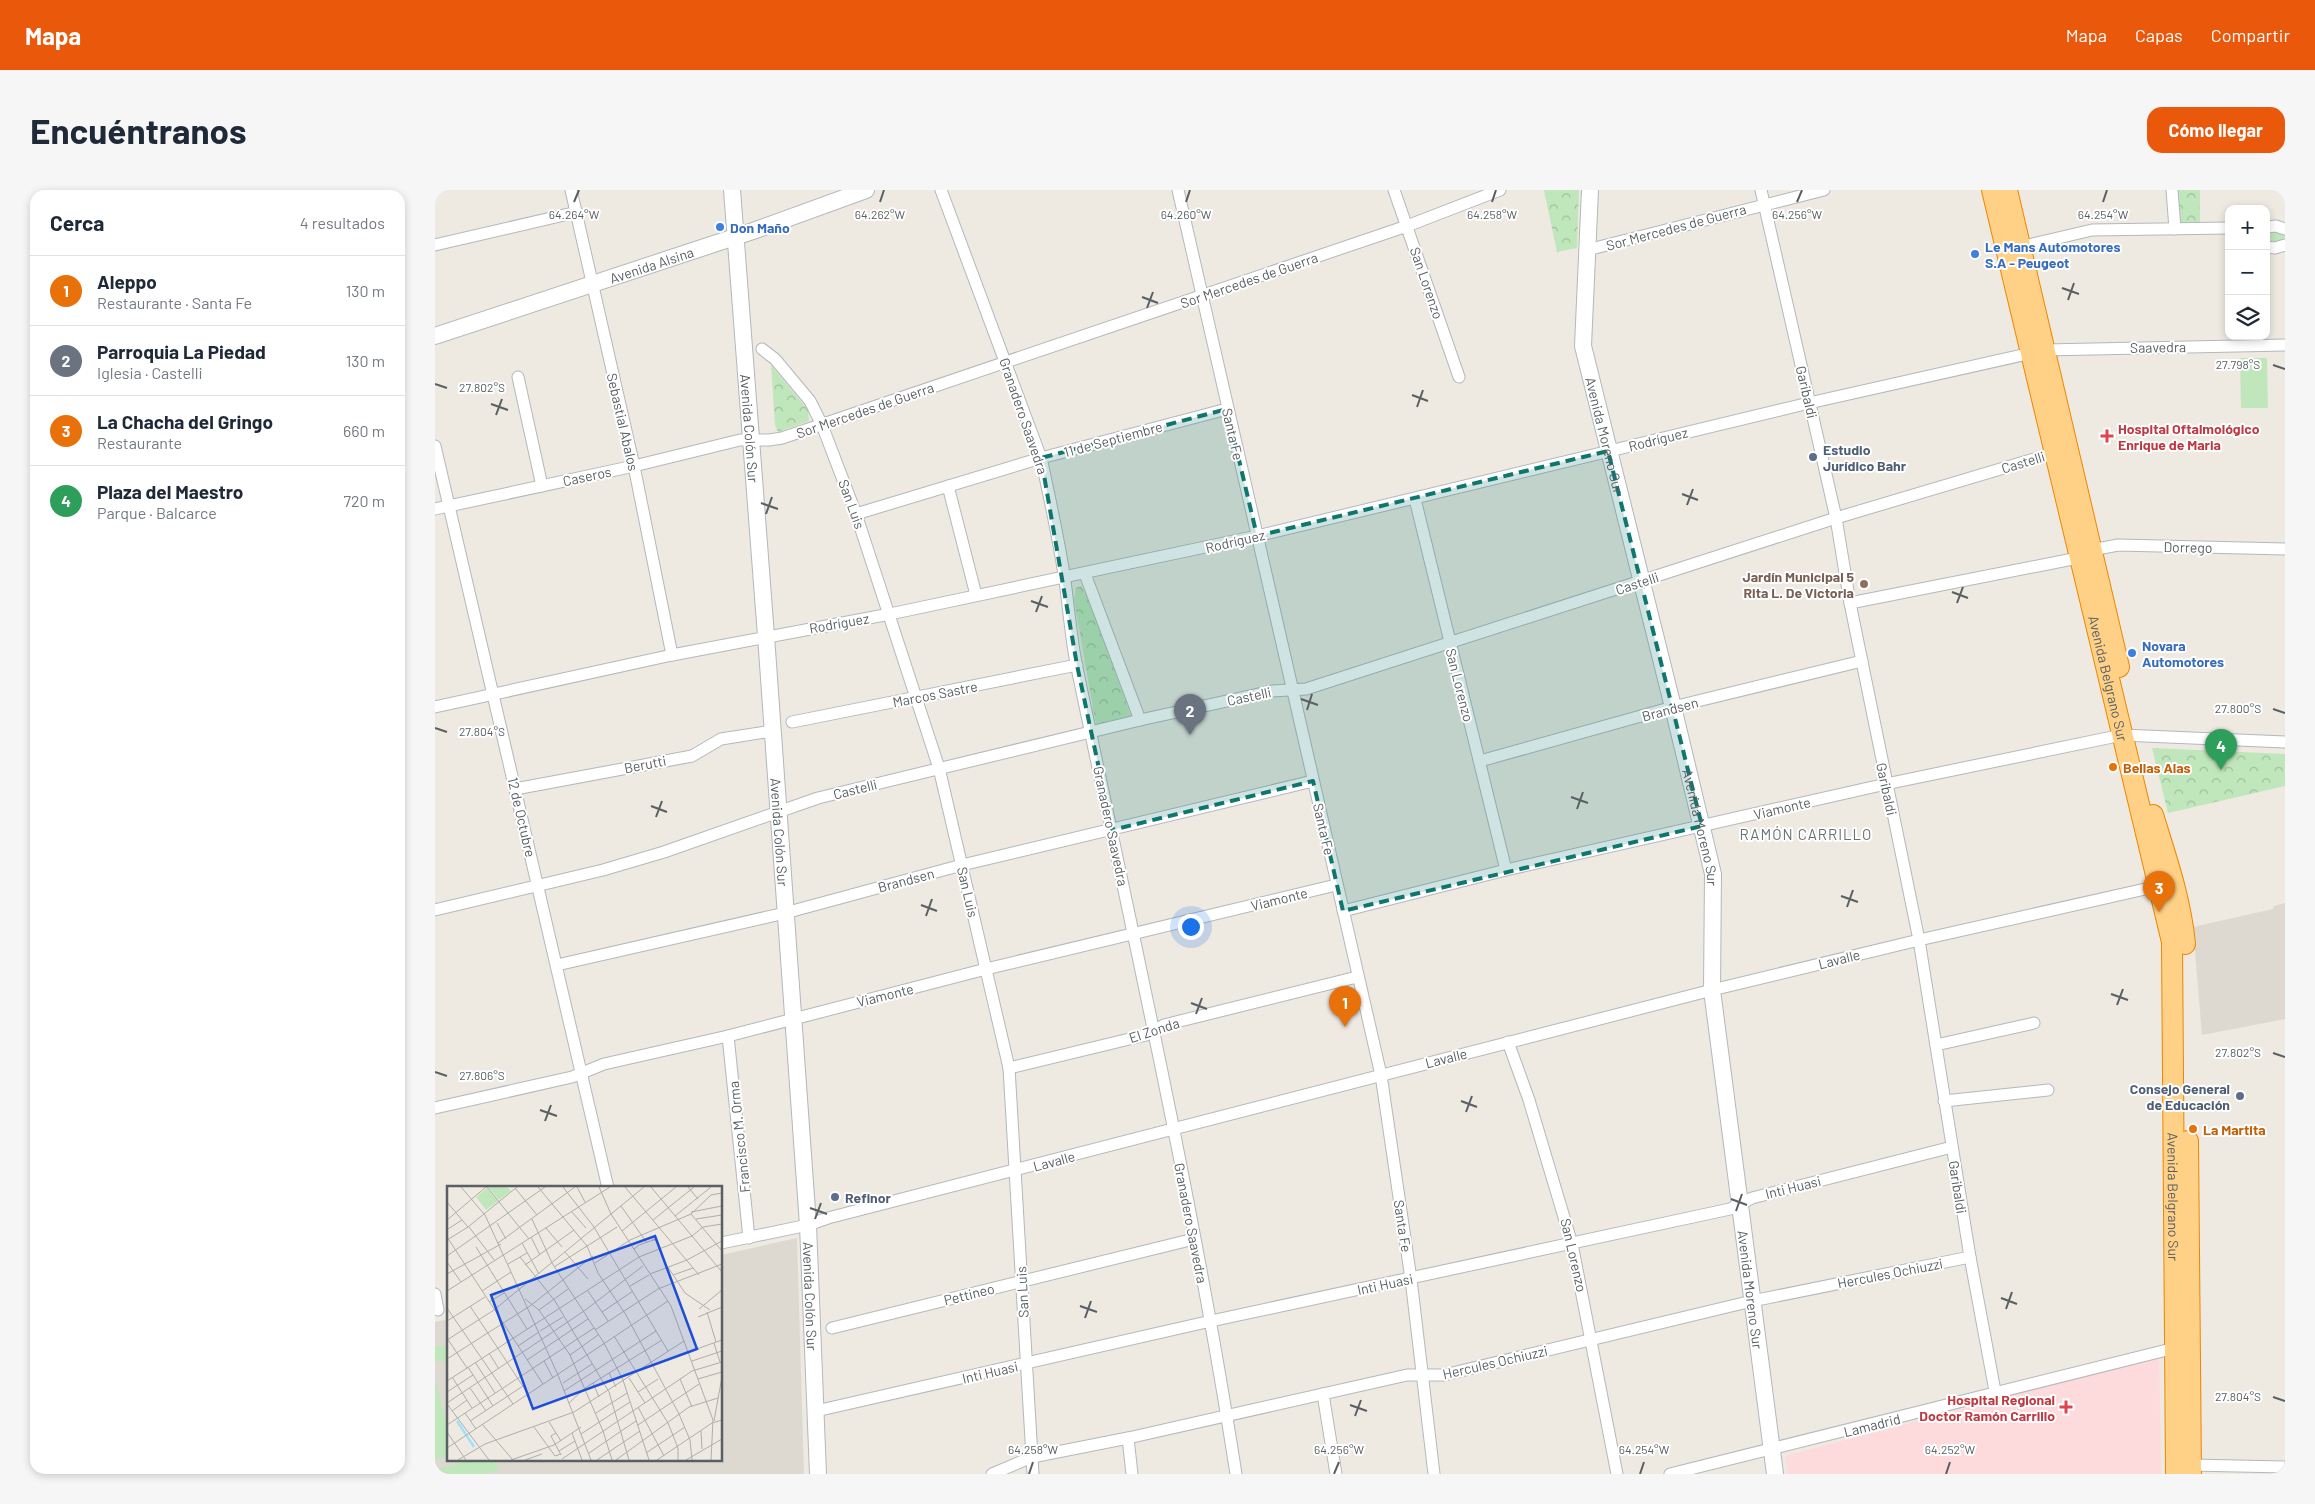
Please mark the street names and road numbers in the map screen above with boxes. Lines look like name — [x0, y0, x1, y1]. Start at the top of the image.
street label: Sor Mercedes de Guerra — [1604, 200, 1748, 254]
street label: Avenida Alsina — [607, 243, 696, 286]
street label: San Lorenzo — [1407, 245, 1447, 321]
street label: Sor Mercedes de Guerra — [1178, 248, 1320, 312]
street label: Saavedra — [2130, 338, 2186, 356]
street label: Granadero Saavedra — [996, 355, 1052, 477]
street label: Garibaldi — [1793, 364, 1821, 420]
street label: Sebastial Abalos — [603, 371, 643, 473]
street label: Avenida Colón Sur — [738, 373, 763, 483]
street label: Avenida Moreno Sur — [1583, 375, 1628, 495]
street label: Sor Mercedes de Guerra — [794, 378, 936, 442]
street label: Santa Fe — [1219, 406, 1247, 462]
street label: 11 de Septiembre — [1062, 418, 1164, 460]
street label: Rodríguez — [1627, 423, 1689, 455]
street label: Castelli — [1999, 447, 2047, 477]
street label: Caseros — [561, 463, 613, 489]
street label: San Luis — [835, 477, 869, 531]
street label: Rodríguez — [1204, 526, 1266, 556]
street label: Dorrego — [2163, 538, 2213, 556]
street label: Castelli — [1613, 568, 1661, 598]
street label: Rodríguez — [808, 609, 870, 637]
street label: Avenida Belgrano Sur — [2086, 614, 2132, 743]
street label: San Lorenzo — [1443, 646, 1477, 724]
street label: Marcos Sastre — [891, 677, 979, 711]
street label: Castelli — [1225, 683, 1273, 709]
street label: Brandsen — [1640, 693, 1700, 725]
street label: Berutti — [622, 752, 668, 776]
street label: Garibaldi — [1873, 761, 1901, 817]
street label: Granadero Saavedra — [1090, 764, 1132, 888]
street label: Avenida Moreno Sur — [1680, 767, 1722, 886]
street label: 12 de Octubre — [505, 775, 539, 859]
street label: Castelli — [831, 775, 879, 803]
street label: Avenida Colón Sur — [768, 777, 792, 887]
street label: Viamonte — [1752, 793, 1812, 823]
street label: Santa Fe — [1310, 801, 1338, 857]
street label: Brandsen — [876, 864, 936, 896]
street label: San Luis — [954, 865, 982, 919]
street label: Viamonte — [1249, 884, 1309, 914]
street label: Lavalle — [1816, 946, 1862, 972]
street label: Viamonte — [855, 980, 915, 1010]
street label: El Zonda — [1127, 1014, 1181, 1046]
street label: Lavalle — [1423, 1045, 1469, 1071]
street label: Francisco M. Orma — [725, 1080, 753, 1194]
street label: Avenida Belgrano Sur — [2165, 1132, 2183, 1261]
street label: Lavalle — [1031, 1147, 1077, 1175]
street label: Garibaldi — [1945, 1159, 1971, 1215]
street label: Granadero Saavedra — [1171, 1161, 1211, 1285]
street label: Inti Huasi — [1763, 1172, 1823, 1202]
street label: Santa Fe — [1390, 1199, 1416, 1253]
street label: San Lorenzo — [1557, 1216, 1591, 1294]
street label: Avenida Moreno Sur — [1735, 1229, 1767, 1350]
street label: Avenida Colón Sur — [800, 1241, 822, 1351]
street label: Hercules Ochiuzzi — [1836, 1254, 1944, 1292]
street label: San Luis — [1012, 1266, 1032, 1318]
street label: Inti Huasi — [1355, 1270, 1415, 1298]
street label: Pettineo — [942, 1279, 996, 1309]
street label: Hercules Ochiuzzi — [1441, 1342, 1549, 1382]
street label: Inti Huasi — [960, 1357, 1020, 1387]
street label: Lamadrid — [1842, 1410, 1902, 1440]

